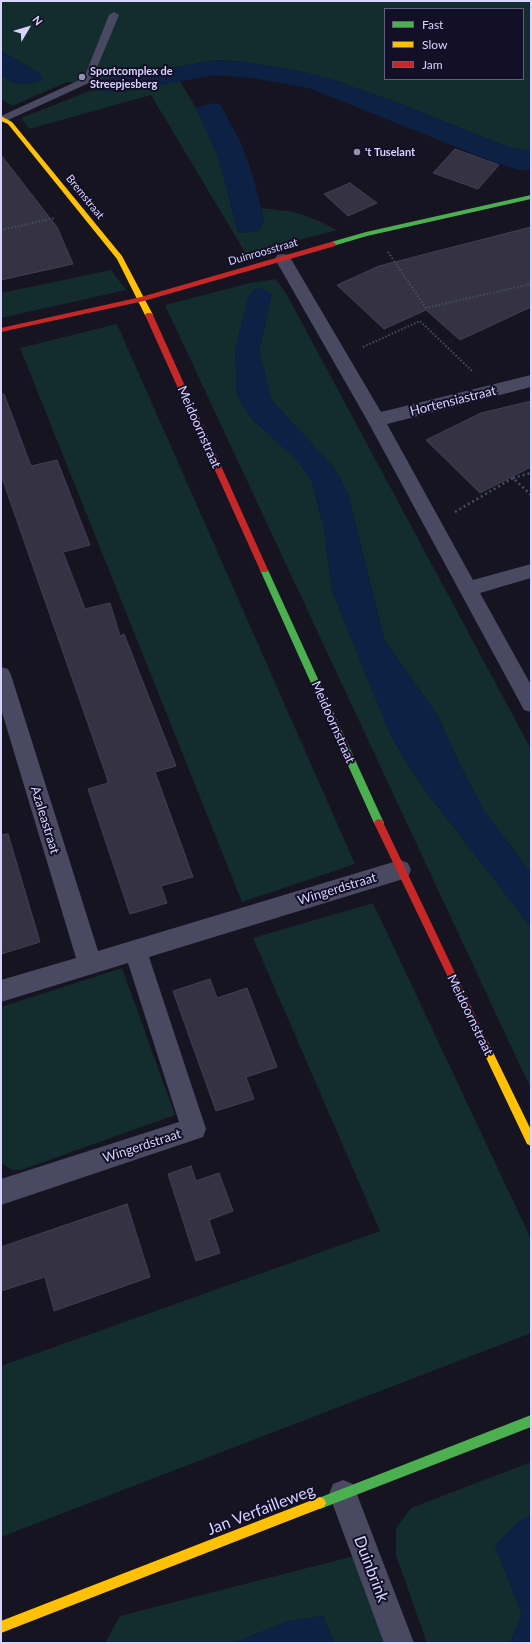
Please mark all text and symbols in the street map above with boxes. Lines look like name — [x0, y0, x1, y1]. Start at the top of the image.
north arrow — [8, 8, 48, 48]
legend — [384, 8, 524, 80]
text: N — [30, 13, 46, 28]
text: Fast — [422, 17, 443, 32]
text: Slow — [422, 37, 447, 52]
text: Jam — [422, 57, 443, 72]
place label: Sportcomplex de Streepjesberg — [90, 64, 173, 90]
marker: Sportcomplex de Streepjesberg — [77, 72, 87, 82]
place label: 't Tuselant — [365, 145, 415, 159]
marker: 't Tuselant — [352, 147, 362, 157]
street label: Bremstraat — [63, 172, 107, 222]
street label: Duinroosstraat — [227, 236, 299, 268]
street label: Hortensiastraat — [408, 383, 498, 419]
street label: Meidoornstraat — [174, 384, 224, 470]
street label: Meidoornstraat — [308, 679, 358, 765]
street label: Azaleastraat — [27, 784, 63, 856]
street label: Wingerdstraat — [296, 870, 378, 908]
street label: Meidoornstraat — [444, 972, 496, 1058]
street label: Wingerdstraat — [101, 1126, 183, 1166]
street label: Jan Verfailleweg — [204, 1481, 318, 1539]
street label: Duinbrink — [350, 1533, 392, 1605]

